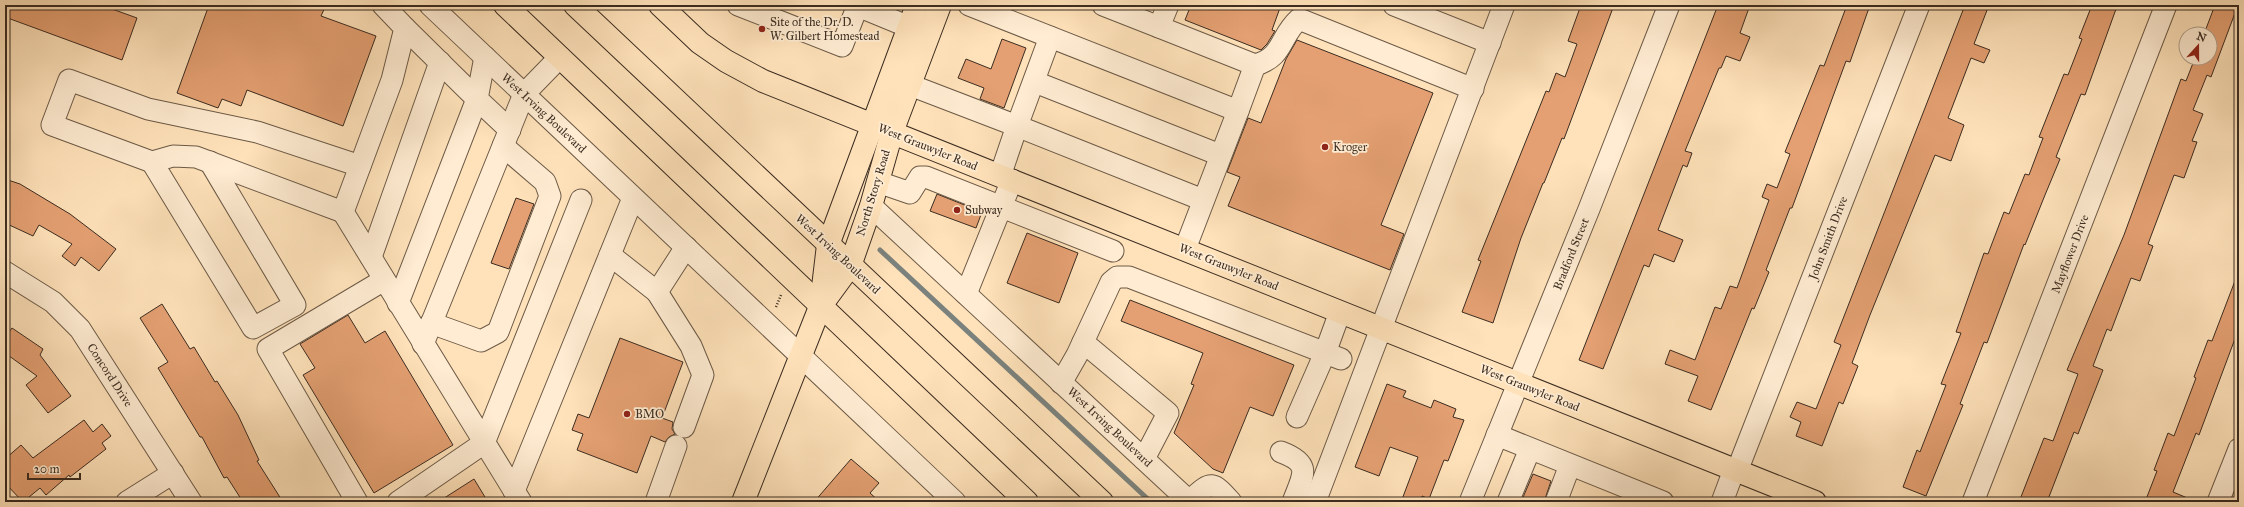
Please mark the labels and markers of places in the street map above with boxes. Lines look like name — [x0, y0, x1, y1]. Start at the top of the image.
place label: Site of the Dr. D. W. Gilbert Homestead — [770, 15, 879, 43]
marker: Site of the Dr. D. W. Gilbert Homestead — [757, 24, 767, 34]
place label: Kroger — [1333, 140, 1368, 155]
marker: Kroger — [1320, 142, 1330, 152]
place label: Subway — [965, 203, 1003, 217]
marker: Subway — [952, 205, 962, 215]
place label: BMO — [635, 407, 664, 421]
marker: BMO — [622, 409, 632, 419]

